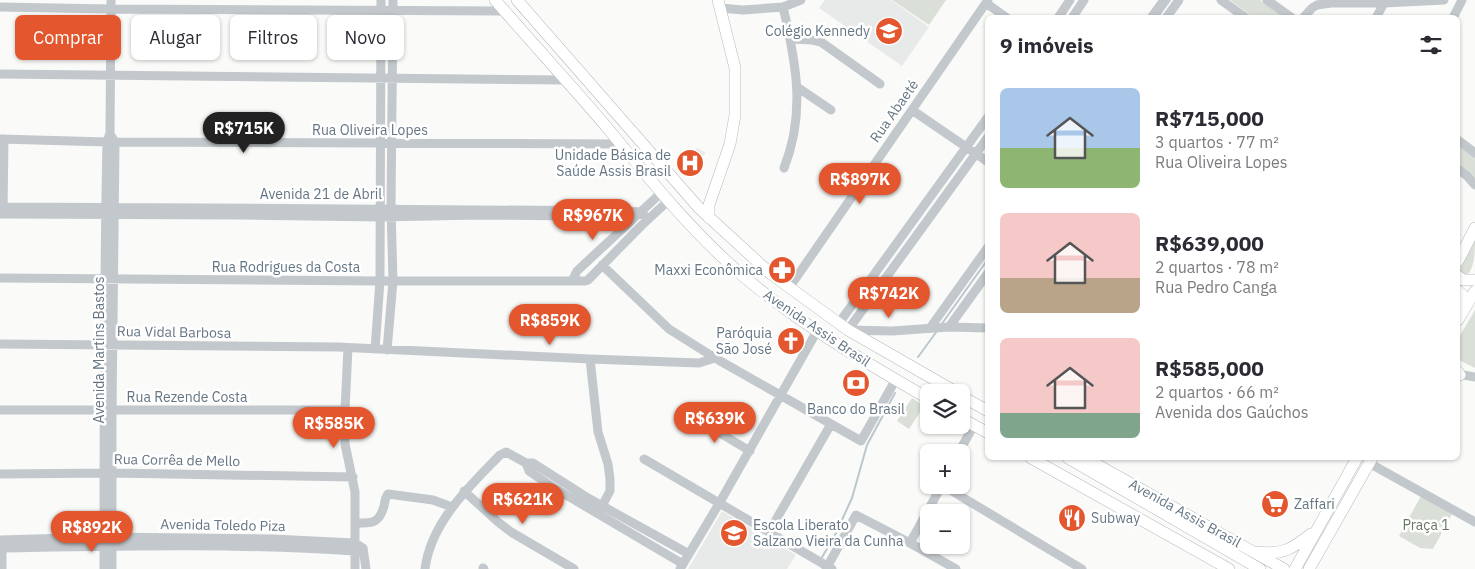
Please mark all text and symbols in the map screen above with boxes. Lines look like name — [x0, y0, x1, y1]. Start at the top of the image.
chip: Comprar — [15, 15, 121, 60]
chip: Alugar — [131, 15, 220, 60]
chip: Filtros — [230, 15, 317, 60]
chip: Novo — [327, 15, 404, 60]
school or university icon: Colégio Kennedy — [874, 16, 904, 46]
place label: Colégio Kennedy — [765, 22, 870, 40]
text: 9 imóveis — [1000, 31, 1094, 59]
icon: filters — [1417, 31, 1445, 59]
street label: Rua Abaeté — [866, 76, 922, 146]
text: R$715,000 — [1155, 104, 1264, 132]
icon: home — [1040, 108, 1100, 168]
pin: R$715K — [203, 112, 285, 154]
text: R$715K — [214, 118, 274, 138]
street label: Rua Oliveira Lopes — [312, 121, 428, 139]
text: 3 quartos · 77 m² — [1155, 132, 1279, 152]
place label: Unidade Básica de Saúde Assis Brasil — [555, 146, 671, 180]
hospital icon: Unidade Básica de Saúde Assis Brasil — [675, 148, 705, 178]
text: Rua Oliveira Lopes — [1155, 152, 1288, 172]
pin: R$897K — [819, 162, 901, 205]
text: R$897K — [830, 169, 890, 189]
street label: Avenida 21 de Abril — [260, 185, 382, 203]
pin: R$967K — [552, 198, 634, 241]
text: R$967K — [563, 205, 623, 225]
text: R$639,000 — [1155, 229, 1264, 257]
icon: home — [1040, 233, 1100, 293]
pharmacy icon: Maxxi Econômica — [767, 255, 797, 285]
text: 2 quartos · 78 m² — [1155, 257, 1279, 277]
street label: Rua Rodrigues da Costa — [212, 258, 361, 276]
place label: Maxxi Econômica — [654, 261, 764, 279]
street label: Avenida Martins Bastos — [90, 276, 108, 423]
pin: R$742K — [848, 276, 930, 319]
text: Rua Pedro Canga — [1155, 277, 1277, 297]
text: R$742K — [859, 283, 919, 303]
street label: Avenida Assis Brasil — [760, 285, 874, 371]
pin: R$859K — [509, 304, 591, 346]
text: R$859K — [520, 310, 580, 330]
street label: Rua Vidal Barbosa — [117, 322, 232, 342]
place label: Paróquia São José — [716, 324, 773, 358]
church icon: Paróquia São José — [776, 326, 806, 356]
text: R$585,000 — [1155, 354, 1264, 382]
icon: home — [1040, 358, 1100, 418]
bank icon: Banco do Brasil — [841, 368, 871, 398]
text: 2 quartos · 66 m² — [1155, 382, 1279, 402]
map controls — [920, 384, 970, 554]
button: layers — [920, 384, 970, 434]
street label: Rua Rezende Costa — [127, 388, 248, 406]
place label: Banco do Brasil — [807, 400, 905, 418]
pin: R$639K — [674, 402, 756, 444]
text: Avenida dos Gaúchos — [1155, 402, 1309, 422]
pin: R$585K — [293, 406, 375, 449]
text: R$639K — [685, 408, 745, 428]
text: R$585K — [304, 413, 364, 433]
button: + — [920, 444, 970, 494]
street label: Rua Corrêa de Mello — [114, 450, 241, 470]
street label: Avenida Assis Brasil — [1126, 475, 1244, 551]
pin: R$621K — [482, 482, 564, 525]
text: R$621K — [493, 489, 553, 509]
supermarket icon: Zaffari — [1260, 489, 1290, 519]
place label: Zaffari — [1294, 495, 1335, 513]
restaurant icon: Subway — [1057, 503, 1087, 533]
button: − — [920, 504, 970, 554]
place label: Subway — [1091, 509, 1140, 527]
pin: R$892K — [51, 510, 133, 553]
street label: Avenida Toledo Piza — [160, 515, 286, 535]
place label: Escola Liberato Salzano Vieira da Cunha — [753, 516, 904, 550]
park label: Praça 1 — [1402, 516, 1450, 534]
text: R$892K — [62, 517, 122, 537]
school or university icon: Escola Liberato Salzano Vieira da Cunha — [719, 518, 749, 548]

